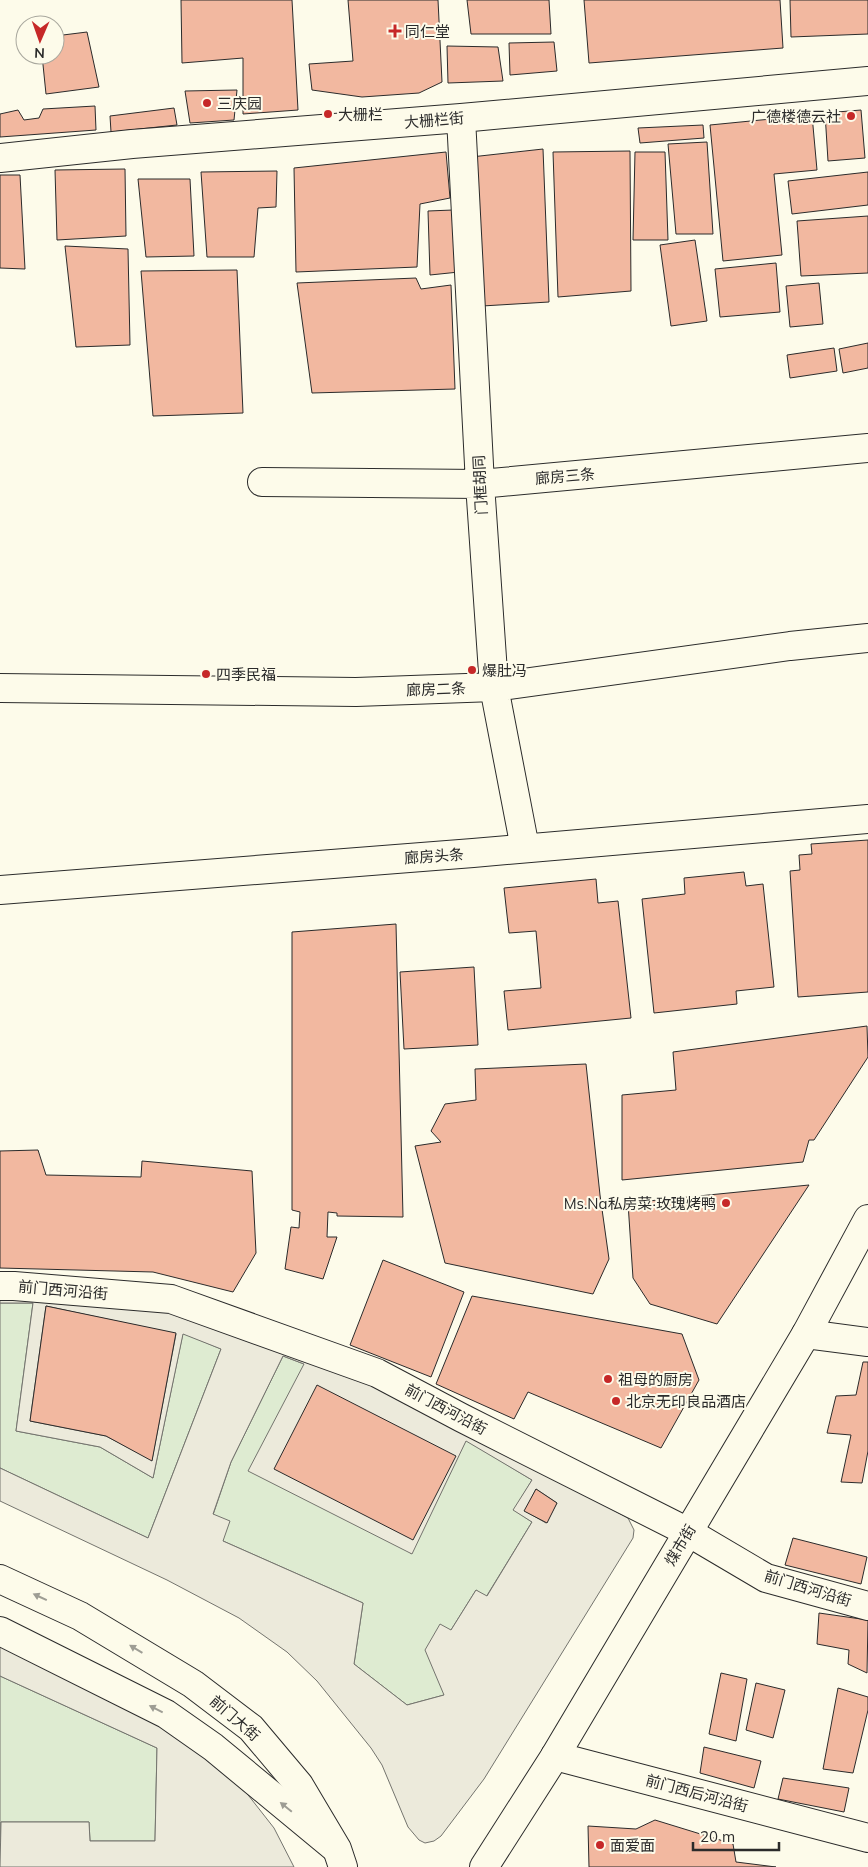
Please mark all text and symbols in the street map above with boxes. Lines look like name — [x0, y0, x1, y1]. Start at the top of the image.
north arrow — [15, 15, 65, 65]
place label: 同仁堂 — [405, 22, 450, 41]
marker: 同仁堂 — [389, 25, 401, 37]
text: N — [34, 44, 45, 62]
place label: 三庆园 — [217, 94, 262, 113]
marker: 三庆园 — [201, 97, 213, 109]
place label: 大栅栏 — [338, 105, 383, 124]
place label: 广德楼德云社 — [751, 107, 841, 126]
marker: 大栅栏 — [322, 108, 334, 120]
street label: 大栅栏街 — [403, 108, 465, 132]
marker: 广德楼德云社 — [845, 110, 857, 122]
street label: 门框胡同 — [469, 455, 491, 515]
street label: 廊房三条 — [534, 464, 596, 488]
place label: 爆肚冯 — [482, 661, 527, 680]
marker: 爆肚冯 — [466, 664, 478, 676]
place label: 四季民福 — [216, 665, 276, 684]
marker: 四季民福 — [200, 668, 212, 680]
street label: 廊房二条 — [406, 678, 466, 700]
street label: 廊房头条 — [403, 844, 465, 868]
place label: Ms.Na私房菜·玫瑰烤鸭 — [564, 1194, 716, 1213]
marker: Ms.Na私房菜·玫瑰烤鸭 — [720, 1197, 732, 1209]
street label: 前门西河沿街 — [17, 1277, 109, 1303]
place label: 祖母的厨房 — [618, 1370, 693, 1389]
marker: 祖母的厨房 — [602, 1373, 614, 1385]
street label: 前门西河沿街 — [402, 1379, 490, 1439]
place label: 北京无印良品酒店 — [626, 1392, 746, 1411]
marker: 北京无印良品酒店 — [610, 1395, 622, 1407]
street label: 煤市街 — [660, 1521, 700, 1569]
street label: 前门西河沿街 — [762, 1566, 854, 1610]
one-way arrow — [33, 1593, 47, 1601]
one-way arrow — [130, 1645, 143, 1654]
street label: 前门大街 — [206, 1691, 264, 1745]
one-way arrow — [149, 1705, 164, 1713]
street label: 前门西后河沿街 — [644, 1770, 750, 1816]
one-way arrow — [280, 1802, 292, 1813]
scale bar — [693, 1820, 779, 1852]
text: 20 m — [700, 1827, 735, 1846]
place label: 面爱面 — [610, 1836, 655, 1855]
marker: 面爱面 — [594, 1839, 606, 1851]

